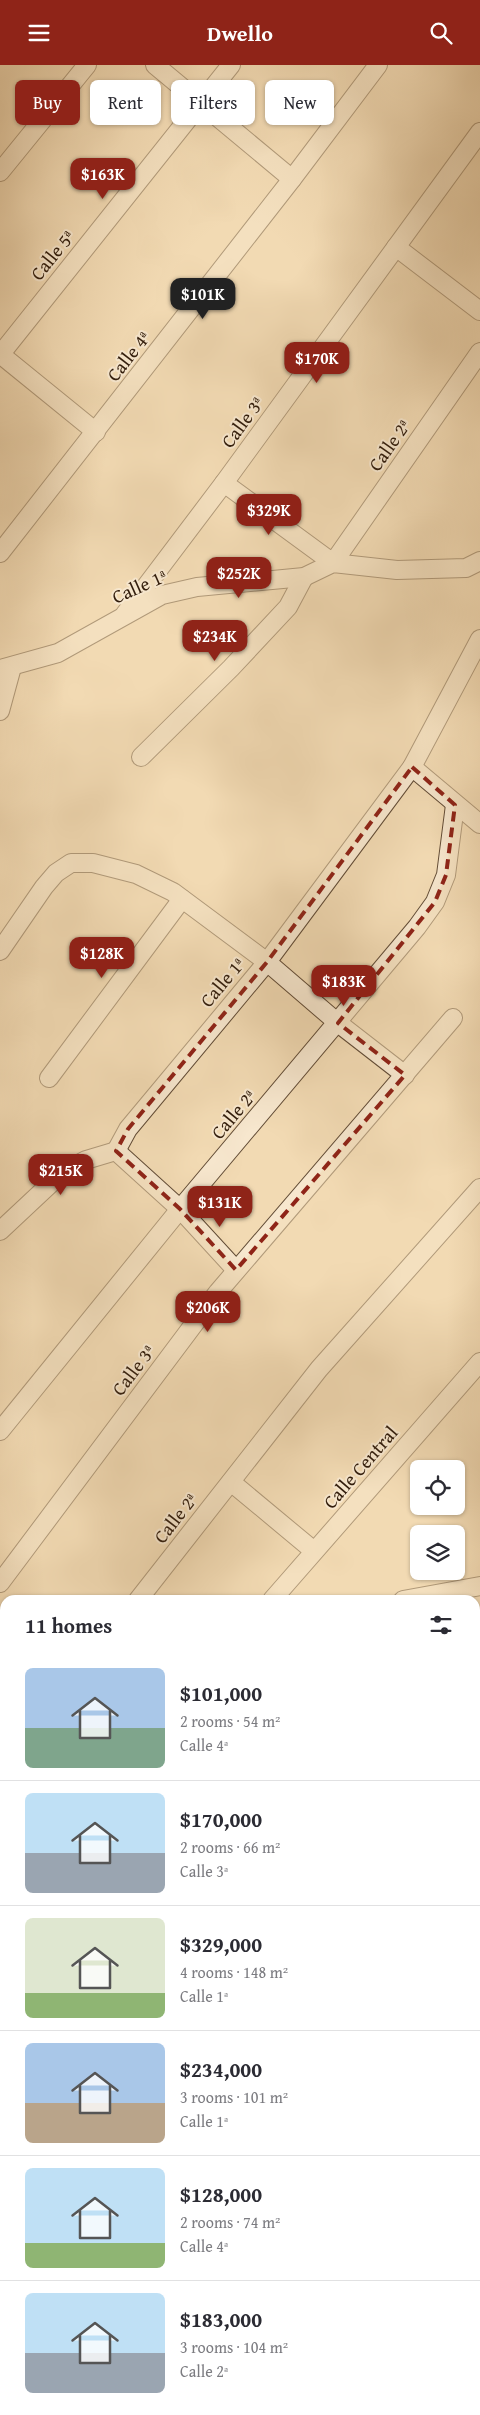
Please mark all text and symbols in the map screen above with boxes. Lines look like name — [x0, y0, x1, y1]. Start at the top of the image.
text: Dwello — [207, 17, 273, 49]
icon: menu — [25, 19, 53, 47]
icon: search — [427, 19, 455, 47]
chip: Buy — [15, 80, 80, 125]
chip: Rent — [90, 80, 161, 125]
chip: Filters — [171, 80, 255, 125]
chip: New — [265, 80, 334, 125]
pin: $163K — [68, 157, 138, 200]
text: $163K — [81, 162, 125, 186]
street label: Calle 5ª — [23, 224, 81, 286]
pin: $101K — [168, 277, 238, 320]
text: $101K — [181, 282, 225, 306]
street label: Calle 4ª — [99, 325, 157, 387]
pin: $170K — [282, 341, 352, 384]
text: $170K — [295, 346, 339, 370]
street label: Calle 3ª — [214, 391, 270, 453]
street label: Calle 2ª — [361, 414, 417, 476]
pin: $329K — [234, 493, 304, 536]
text: $329K — [247, 498, 291, 522]
pin: $252K — [204, 557, 274, 599]
text: $252K — [217, 561, 261, 585]
street label: Calle 1ª — [107, 562, 171, 610]
pin: $234K — [180, 619, 250, 662]
text: $234K — [193, 624, 237, 648]
pin: $128K — [67, 937, 137, 979]
text: $128K — [80, 941, 124, 965]
street label: Calle 1ª — [193, 951, 251, 1013]
pin: $183K — [309, 965, 379, 1007]
text: $183K — [322, 969, 366, 993]
street label: Calle 2ª — [204, 1083, 262, 1145]
pin: $215K — [26, 1153, 96, 1196]
text: $215K — [39, 1158, 83, 1182]
pin: $131K — [185, 1185, 255, 1228]
text: $131K — [198, 1190, 242, 1214]
pin: $206K — [173, 1291, 243, 1333]
text: $206K — [186, 1295, 230, 1319]
street label: Calle 3ª — [105, 1339, 161, 1401]
street label: Calle Central — [316, 1419, 404, 1515]
map controls — [410, 1460, 465, 1580]
button: locate — [410, 1460, 465, 1515]
street label: Calle 2ª — [146, 1487, 204, 1549]
button: layers — [410, 1525, 465, 1580]
text: 11 homes — [25, 1610, 112, 1641]
icon: filters — [427, 1611, 455, 1639]
text: $101,000 — [180, 1678, 262, 1709]
icon: home — [65, 1688, 125, 1748]
text: 2 rooms · 54 m² — [180, 1709, 280, 1733]
text: Calle 4ª — [180, 1733, 228, 1757]
text: $170,000 — [180, 1804, 262, 1835]
icon: home — [65, 1813, 125, 1873]
text: 2 rooms · 66 m² — [180, 1835, 280, 1859]
text: Calle 3ª — [180, 1859, 228, 1883]
text: $329,000 — [180, 1929, 262, 1960]
icon: home — [65, 1938, 125, 1998]
text: 4 rooms · 148 m² — [180, 1960, 288, 1984]
text: Calle 1ª — [180, 1984, 228, 2008]
text: $234,000 — [180, 2054, 262, 2085]
icon: home — [65, 2063, 125, 2123]
text: 3 rooms · 101 m² — [180, 2085, 288, 2109]
text: Calle 1ª — [180, 2109, 228, 2133]
text: $128,000 — [180, 2179, 262, 2210]
icon: home — [65, 2188, 125, 2248]
text: 2 rooms · 74 m² — [180, 2210, 280, 2234]
text: Calle 4ª — [180, 2234, 228, 2258]
text: $183,000 — [180, 2304, 262, 2335]
icon: home — [65, 2313, 125, 2373]
text: 3 rooms · 104 m² — [180, 2335, 288, 2359]
text: Calle 2ª — [180, 2359, 228, 2383]

